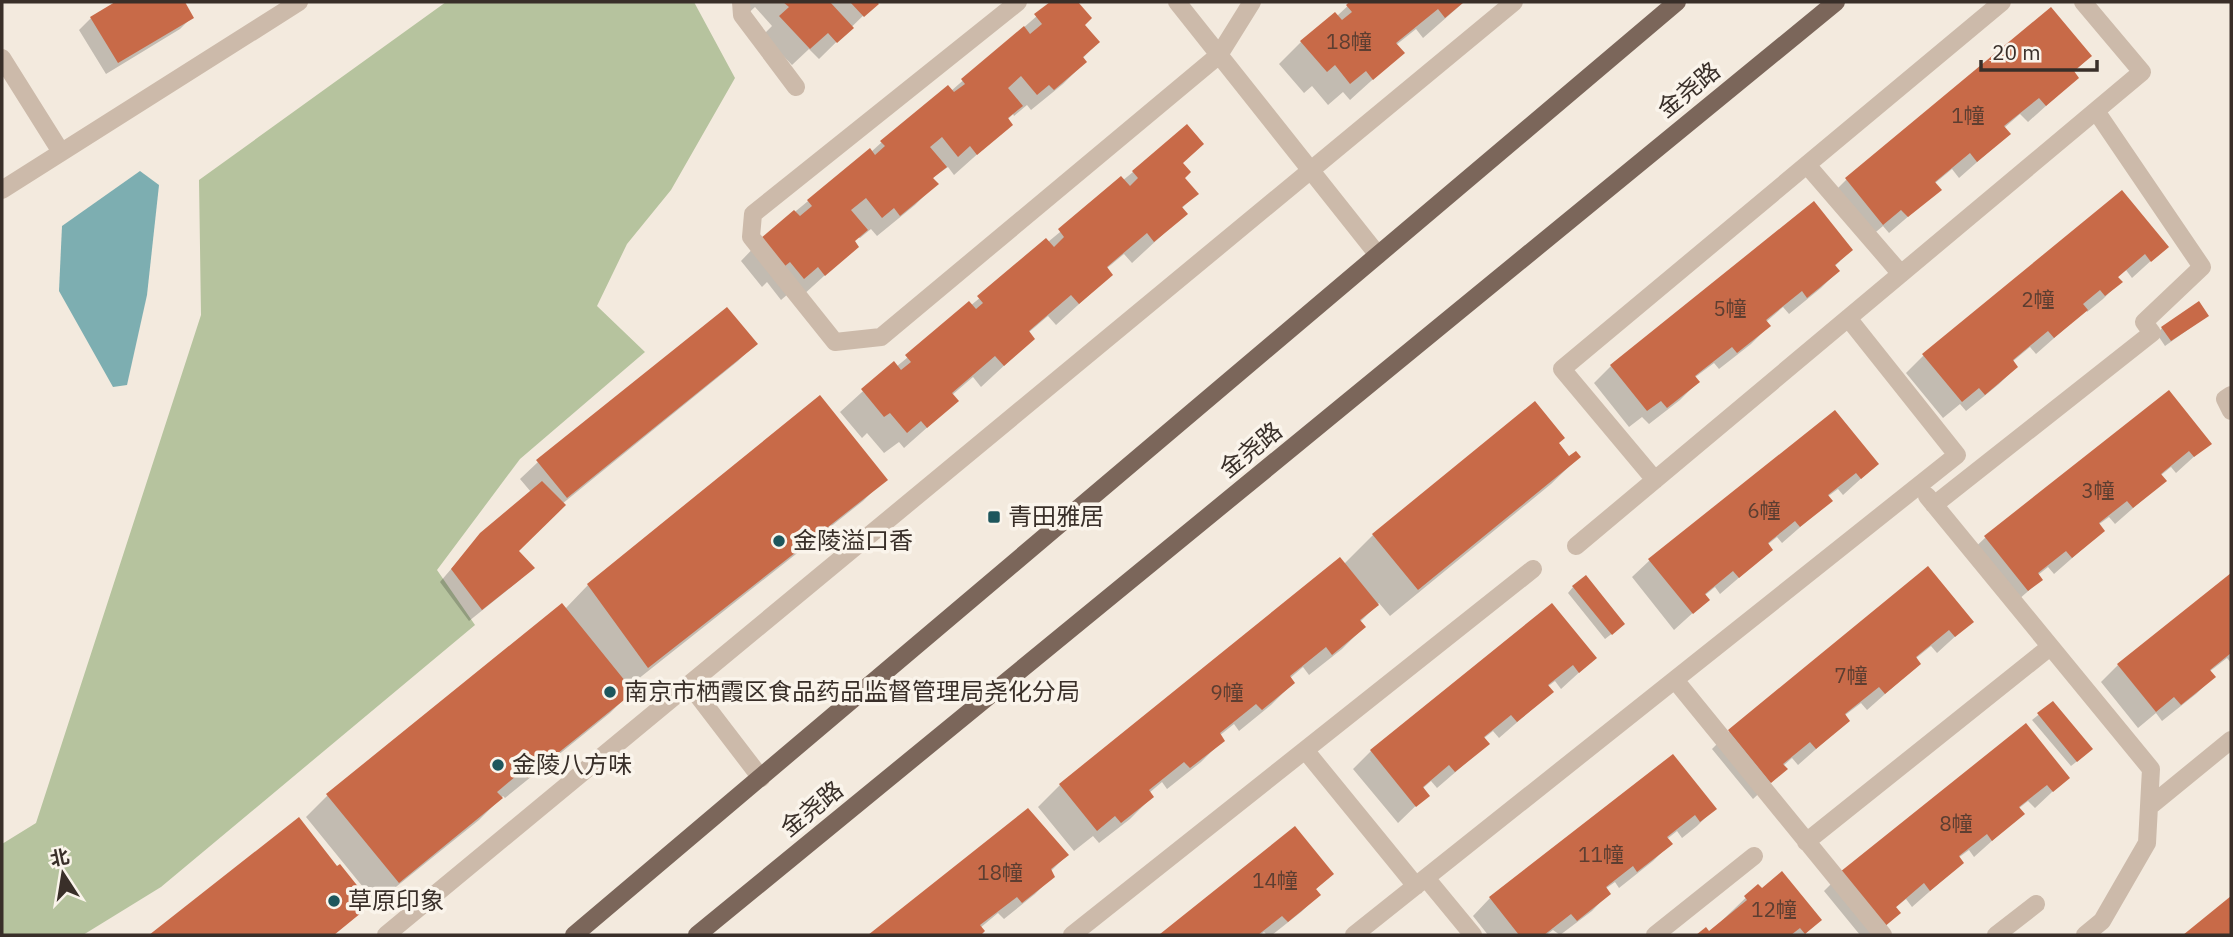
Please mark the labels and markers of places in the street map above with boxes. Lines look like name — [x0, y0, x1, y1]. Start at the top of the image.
place label: 青田雅居 — [1008, 500, 1104, 532]
marker: 青田雅居 — [986, 509, 1002, 525]
place label: 金陵溢口香 — [793, 524, 913, 556]
marker: 金陵溢口香 — [771, 533, 787, 549]
place label: 南京市栖霞区食品药品监督管理局尧化分局 — [624, 675, 1080, 707]
marker: 南京市栖霞区食品药品监督管理局尧化分局 — [602, 684, 618, 700]
place label: 金陵八方味 — [512, 748, 632, 780]
marker: 金陵八方味 — [490, 757, 506, 773]
place label: 草原印象 — [348, 884, 444, 916]
marker: 草原印象 — [326, 893, 342, 909]

